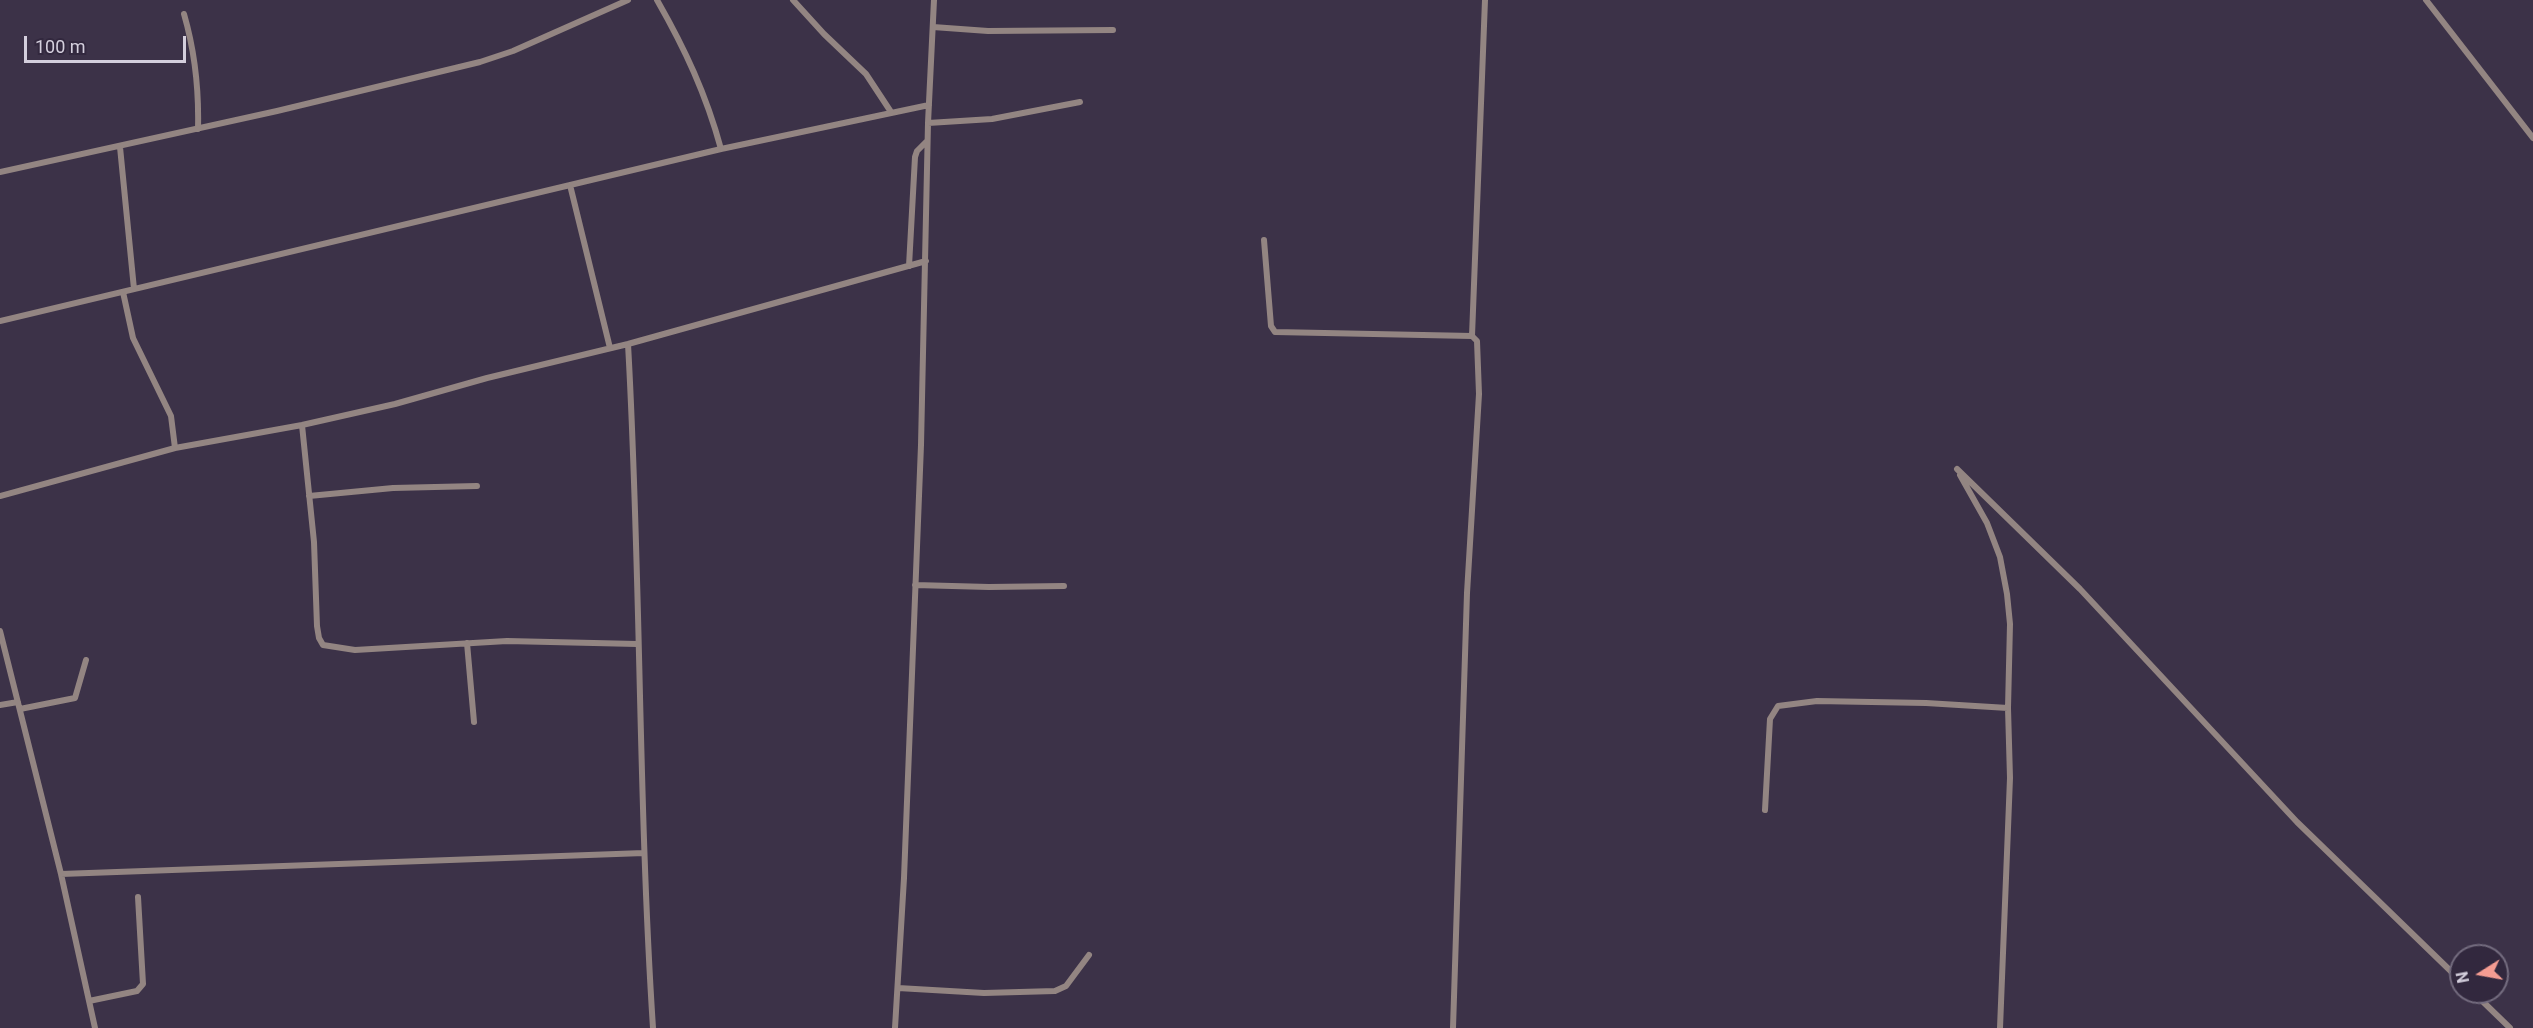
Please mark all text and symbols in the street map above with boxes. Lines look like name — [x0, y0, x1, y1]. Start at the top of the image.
scale bar — [27, 24, 189, 62]
text: 100 m — [35, 36, 86, 57]
north arrow — [2449, 944, 2509, 1004]
text: N — [2452, 970, 2473, 985]

